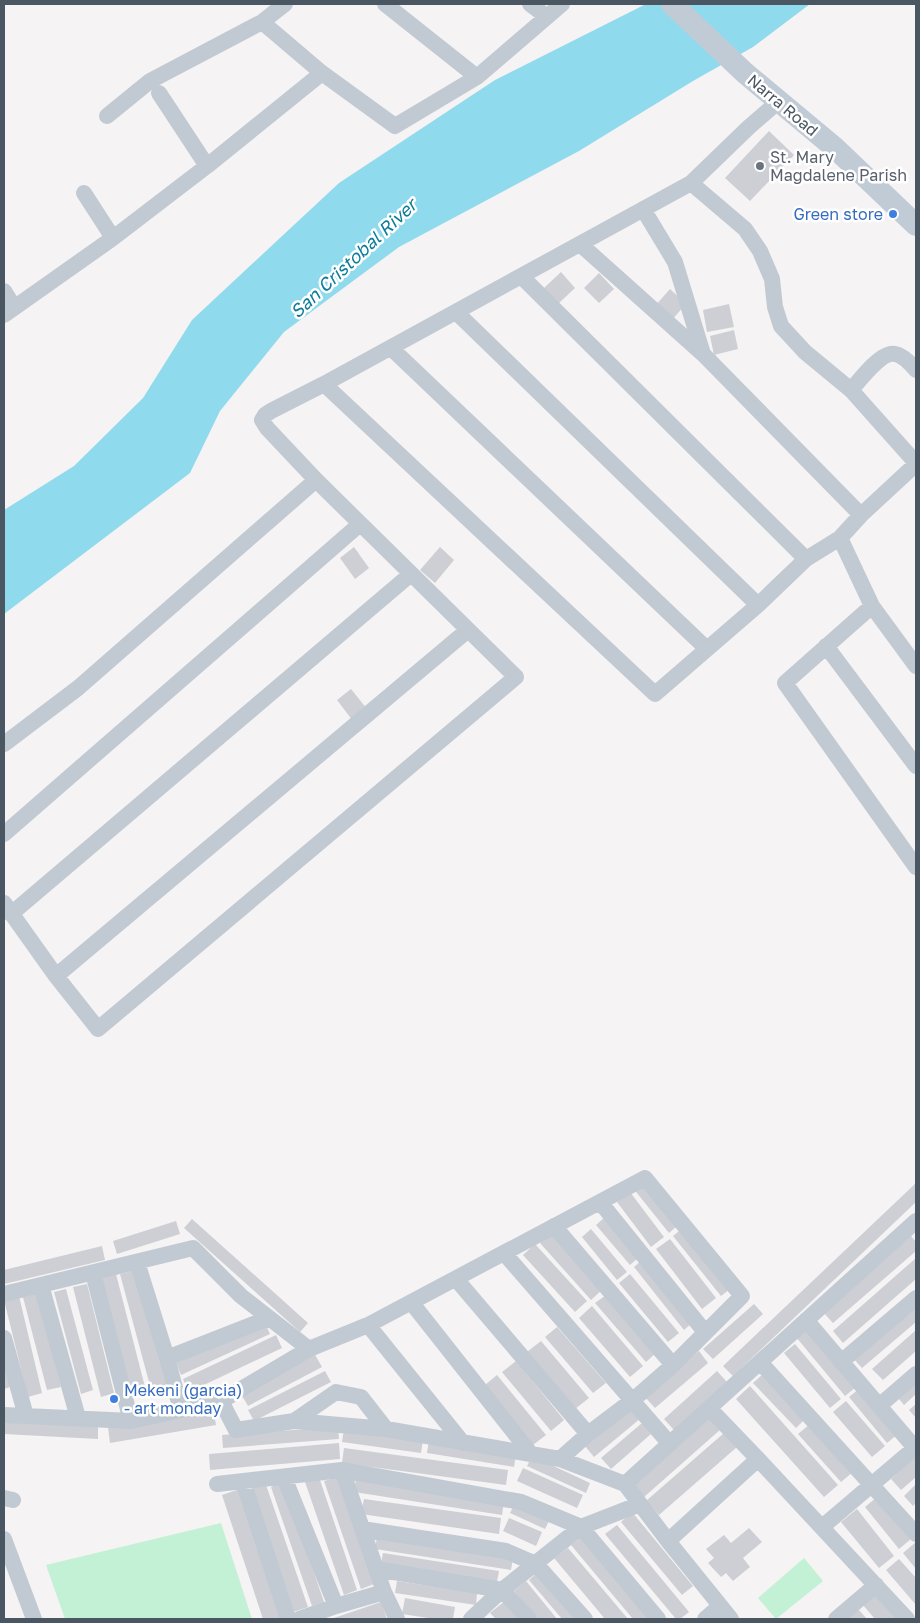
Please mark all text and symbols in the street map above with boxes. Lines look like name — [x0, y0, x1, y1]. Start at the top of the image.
street label: Narra Road — [744, 70, 822, 140]
place label: St. Mary Magdalene Parish — [770, 147, 907, 185]
marker: St. Mary Magdalene Parish — [754, 160, 766, 172]
water label: San Cristobal River — [285, 192, 423, 322]
place label: Green store — [793, 204, 883, 224]
marker: Green store — [887, 208, 899, 220]
place label: Mekeni (garcia) - art monday — [124, 1380, 242, 1418]
marker: Mekeni (garcia) - art monday — [108, 1393, 120, 1405]

